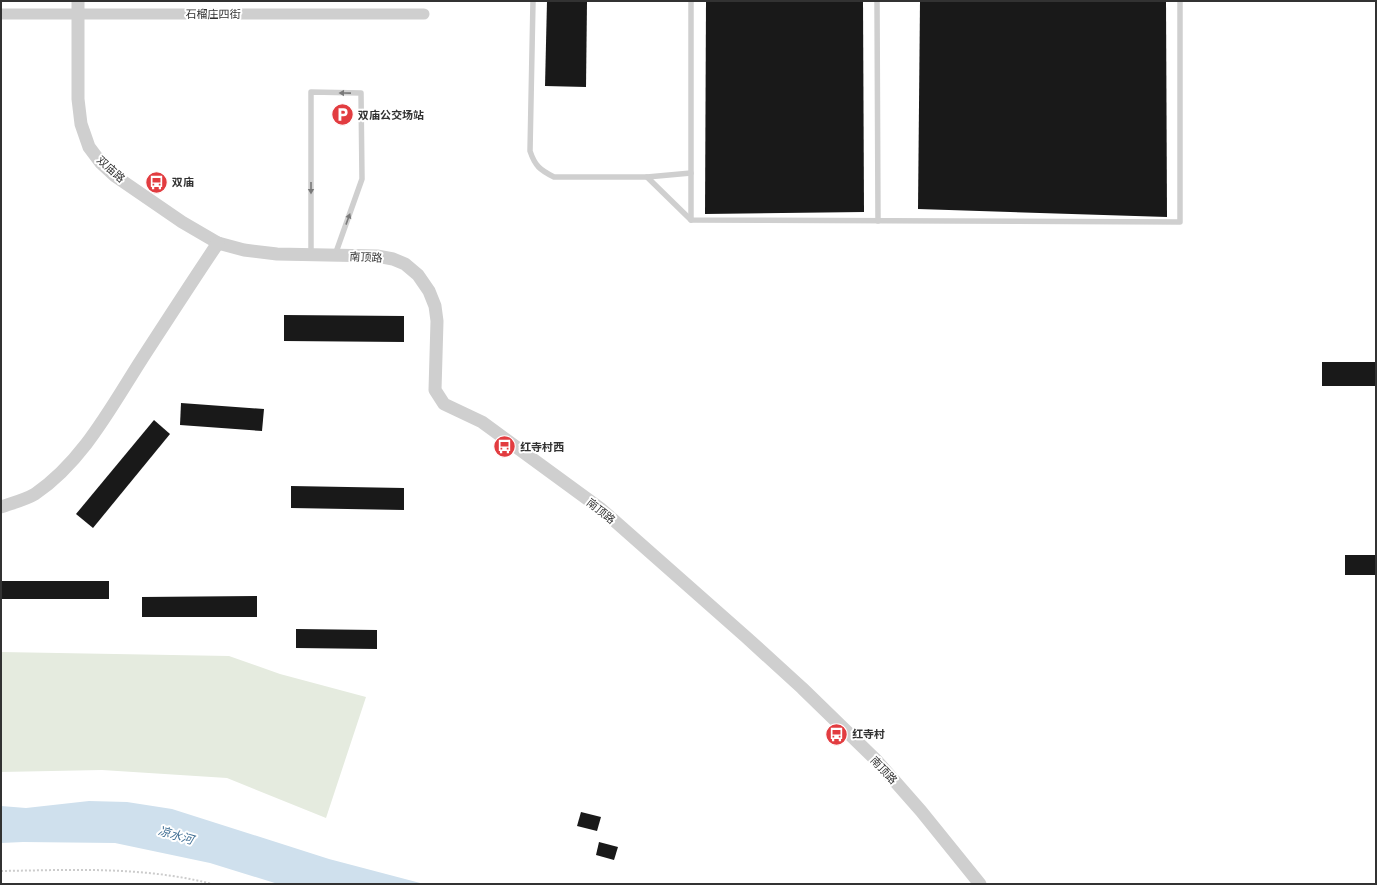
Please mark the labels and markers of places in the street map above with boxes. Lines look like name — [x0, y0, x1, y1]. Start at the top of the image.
parking icon: 双庙公交场站 — [329, 102, 355, 128]
place label: 双庙公交场站 — [358, 108, 424, 122]
bus stop icon: 双庙 — [144, 169, 170, 195]
place label: 双庙 — [172, 175, 194, 189]
bus stop icon: 红寺村西 — [491, 434, 517, 460]
place label: 红寺村西 — [520, 440, 564, 454]
bus stop icon: 红寺村 — [824, 721, 850, 747]
place label: 红寺村 — [852, 727, 885, 741]

